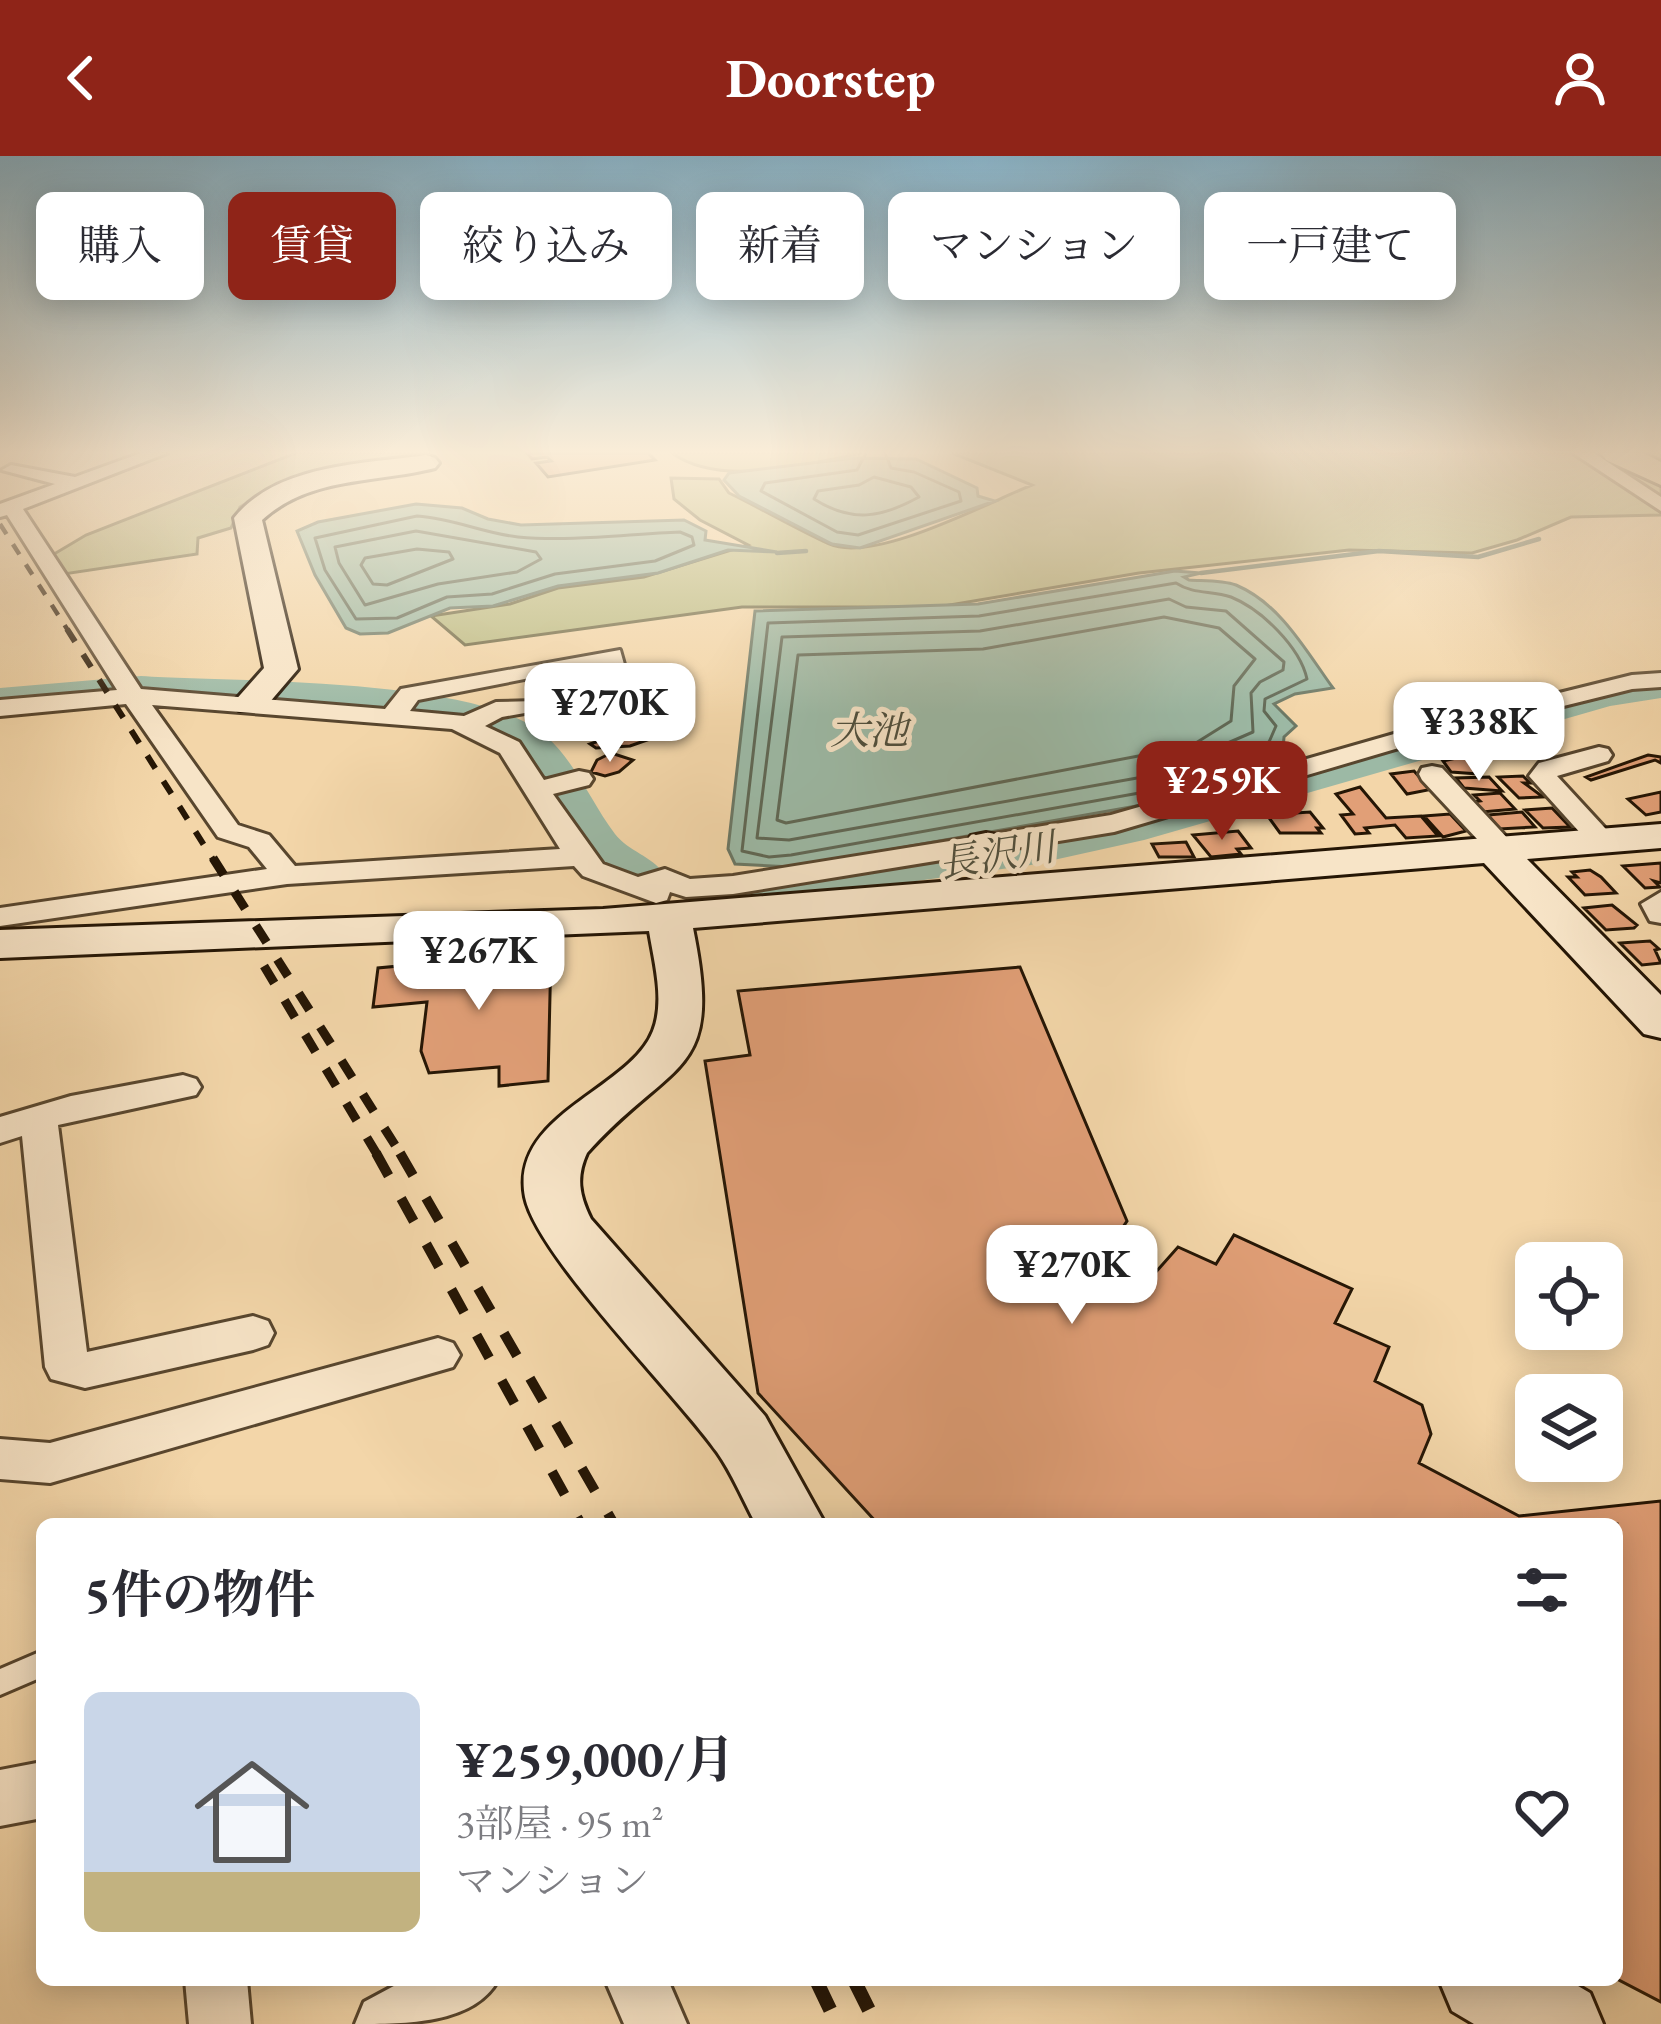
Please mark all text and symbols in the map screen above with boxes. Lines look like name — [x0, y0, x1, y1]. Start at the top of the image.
text: Doorstep — [725, 43, 936, 113]
icon: back — [48, 45, 114, 111]
icon: person — [1547, 45, 1613, 111]
chip: 購入 — [36, 192, 204, 300]
chip: 賃貸 — [228, 192, 396, 300]
chip: 絞り込み — [420, 192, 672, 300]
chip: 新着 — [696, 192, 864, 300]
chip: マンション — [888, 192, 1180, 300]
chip: 一戸建て — [1204, 192, 1456, 300]
pin: ¥270K — [526, 663, 694, 765]
text: ¥270K — [551, 676, 669, 727]
pin: ¥338K — [1395, 682, 1563, 784]
text: ¥338K — [1420, 695, 1538, 746]
water label: 大池 — [830, 705, 912, 756]
pin: ¥259K — [1138, 741, 1306, 843]
text: ¥259K — [1163, 754, 1281, 805]
water label: 長沢川 — [935, 820, 1063, 889]
pin: ¥267K — [395, 911, 563, 1013]
text: ¥267K — [420, 924, 538, 975]
pin: ¥270K — [988, 1225, 1156, 1327]
text: ¥270K — [1013, 1238, 1131, 1289]
map controls — [1515, 1242, 1623, 1482]
button: locate — [1515, 1242, 1623, 1350]
button: layers — [1515, 1374, 1623, 1482]
icon: filters — [1509, 1557, 1575, 1623]
text: 5件の物件 — [84, 1561, 315, 1627]
text: ¥259,000/月 — [456, 1726, 735, 1792]
icon: home — [180, 1740, 324, 1884]
icon: heart — [1509, 1779, 1575, 1845]
text: 3部屋 · 95 m² — [456, 1798, 663, 1849]
text: マンション — [456, 1855, 649, 1906]

